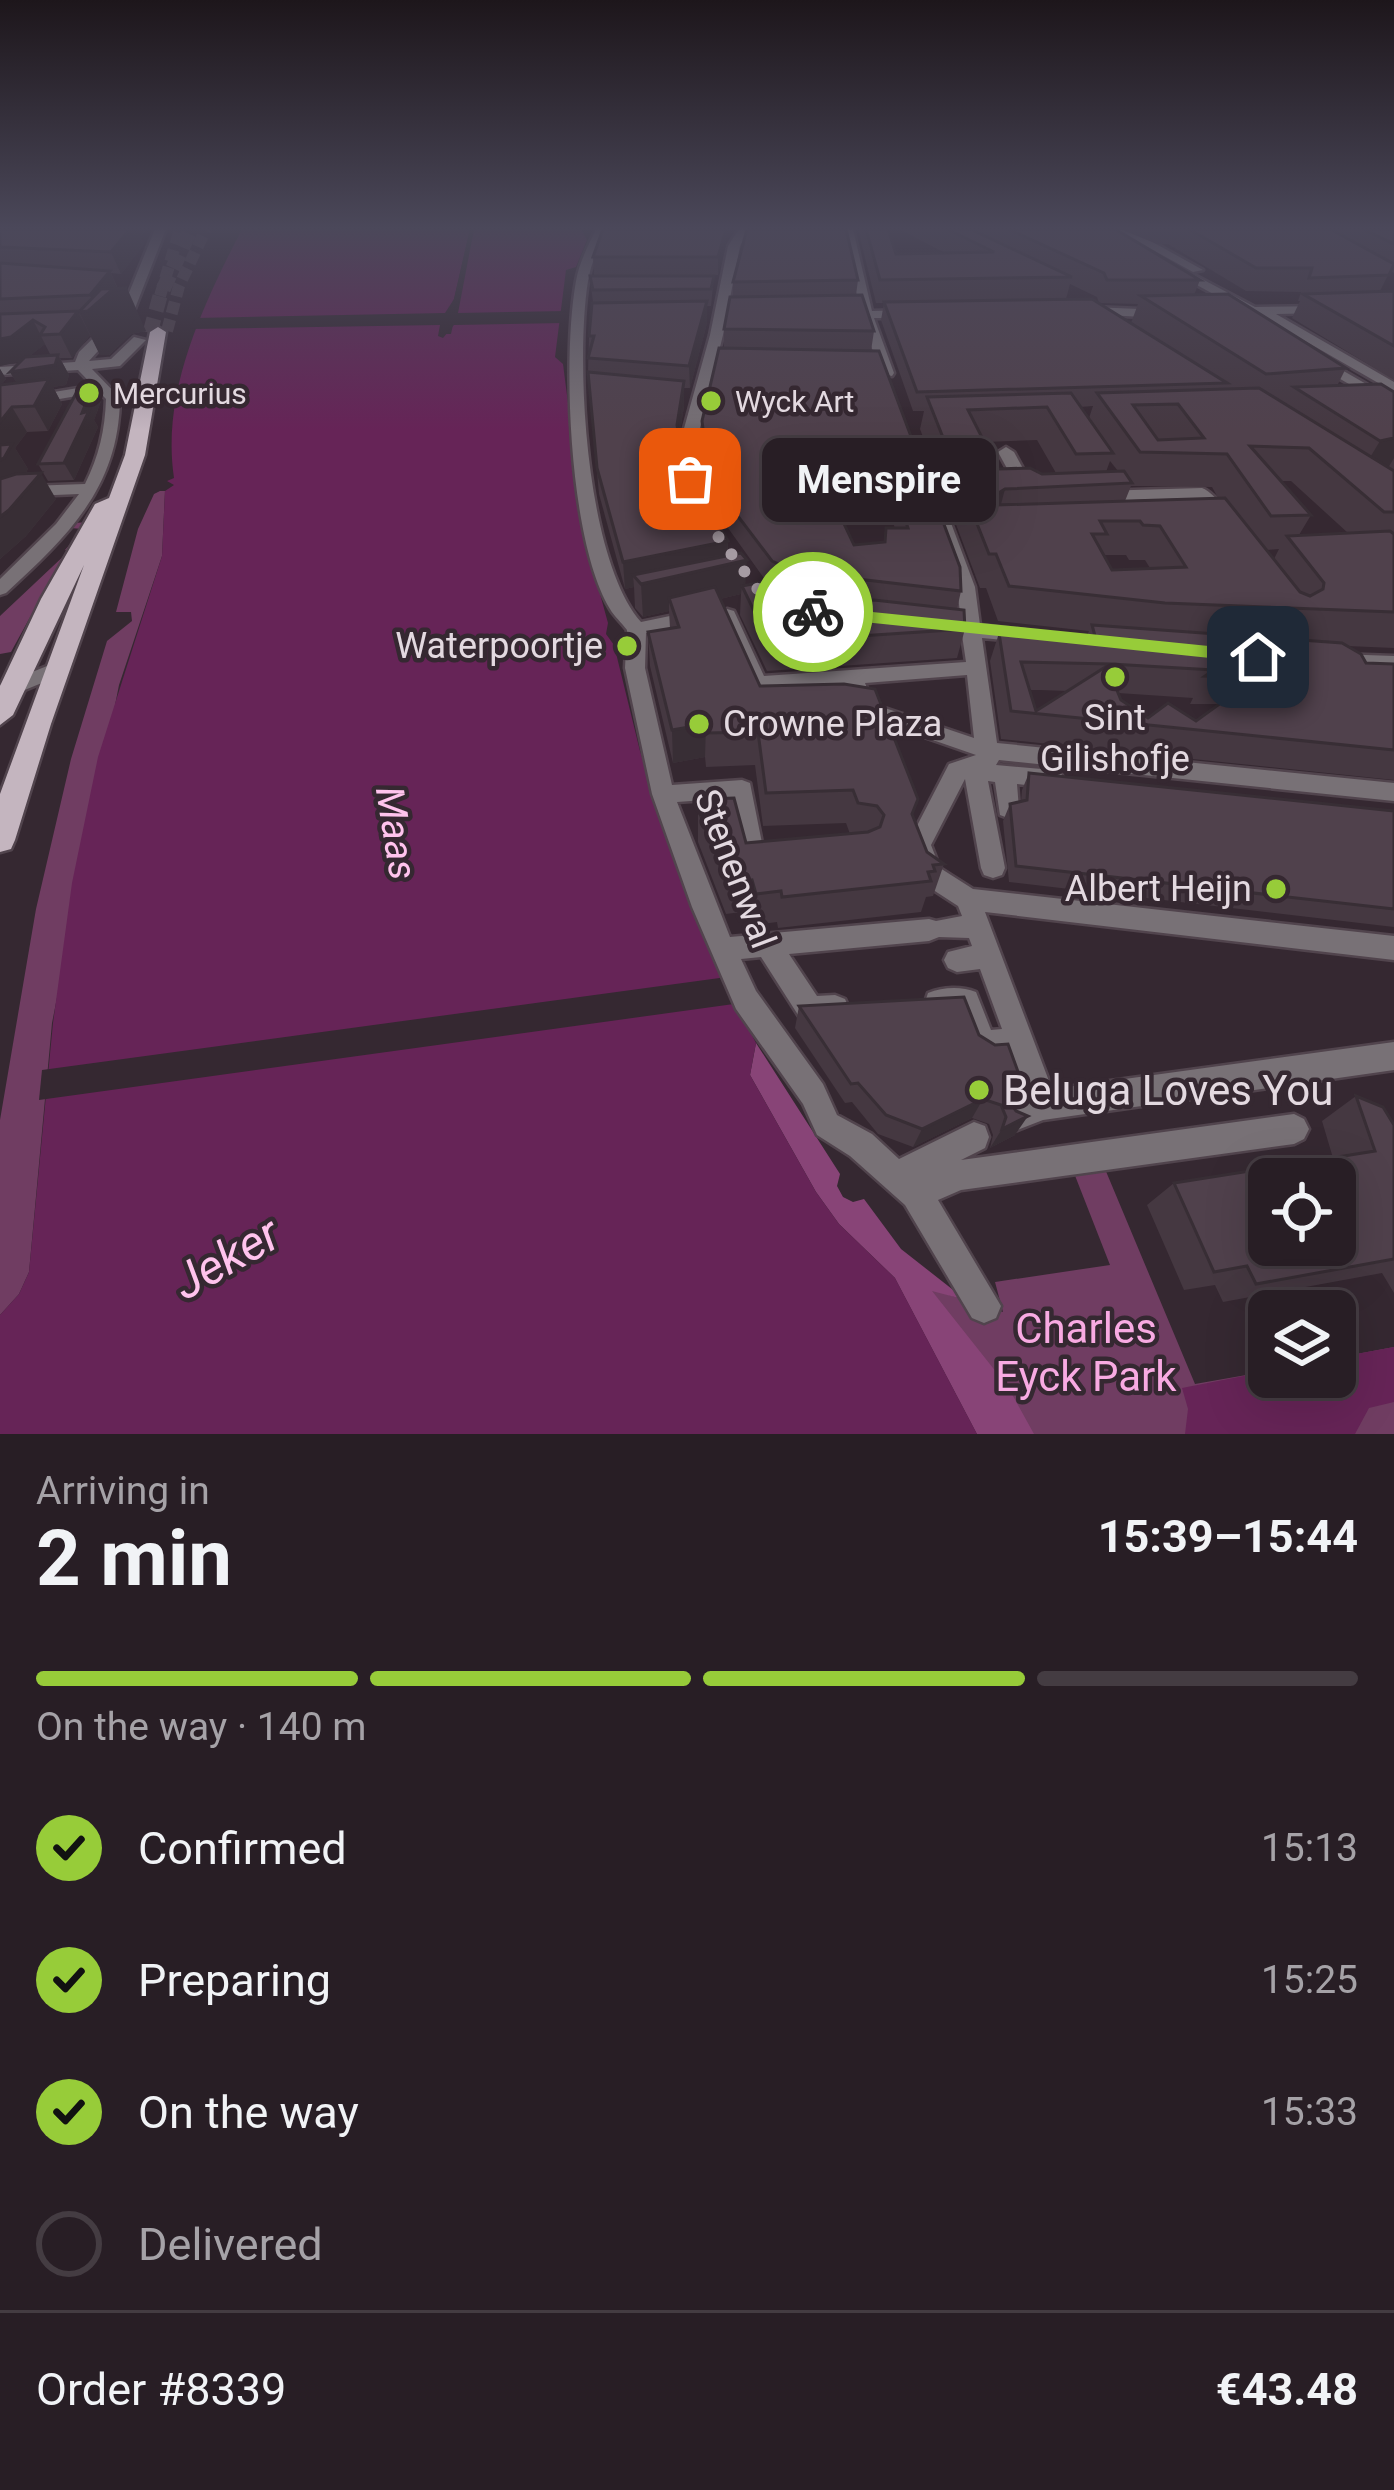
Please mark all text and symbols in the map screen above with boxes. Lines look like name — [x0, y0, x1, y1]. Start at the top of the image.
place label: Mercurius — [113, 376, 247, 411]
marker: Mercurius — [76, 380, 102, 406]
place label: Wyck Art — [735, 384, 854, 419]
marker: Wyck Art — [698, 388, 724, 414]
pin — [639, 428, 741, 530]
callout: Menspire — [762, 437, 996, 521]
icon: bag — [657, 446, 723, 512]
text: Menspire — [797, 457, 961, 503]
courier — [753, 552, 873, 672]
icon: bike — [780, 579, 846, 645]
pin — [1207, 606, 1309, 708]
icon: home — [1225, 624, 1291, 690]
place label: Waterpoortje — [395, 625, 603, 667]
marker: Waterpoortje — [614, 633, 640, 659]
marker: Sint Gilishofje — [1102, 664, 1128, 690]
place label: Sint Gilishofje — [1040, 697, 1190, 780]
place label: Crowne Plaza — [723, 703, 942, 745]
marker: Crowne Plaza — [686, 711, 712, 737]
water label: Maas — [366, 783, 426, 883]
street label: Stenenwal — [686, 784, 784, 954]
place label: Albert Heijn — [1065, 868, 1252, 910]
marker: Albert Heijn — [1263, 876, 1289, 902]
place label: Beluga Loves You — [1003, 1066, 1333, 1115]
marker: Beluga Loves You — [966, 1077, 992, 1103]
map controls — [1248, 1158, 1356, 1398]
button: locate — [1248, 1158, 1356, 1266]
water label: Jeker — [162, 1204, 291, 1311]
button: layers — [1248, 1290, 1356, 1398]
park label: Charles Eyck Park — [995, 1304, 1177, 1401]
text: Arriving in — [36, 1468, 210, 1514]
text: 15:39–15:44 — [1098, 1510, 1358, 1563]
text: 2 min — [36, 1513, 232, 1604]
text: On the way · 140 m — [36, 1704, 367, 1750]
icon: check — [36, 1815, 102, 1881]
text: Confirmed — [138, 1822, 347, 1875]
text: 15:13 — [1261, 1825, 1358, 1871]
icon: check — [36, 1947, 102, 2013]
text: Preparing — [138, 1954, 331, 2007]
text: 15:25 — [1261, 1957, 1358, 2003]
icon: check — [36, 2079, 102, 2145]
text: On the way — [138, 2086, 359, 2139]
text: 15:33 — [1261, 2089, 1358, 2135]
text: Delivered — [138, 2218, 323, 2271]
text: Order #8339 — [36, 2363, 286, 2416]
text: €43.48 — [1216, 2363, 1358, 2416]

